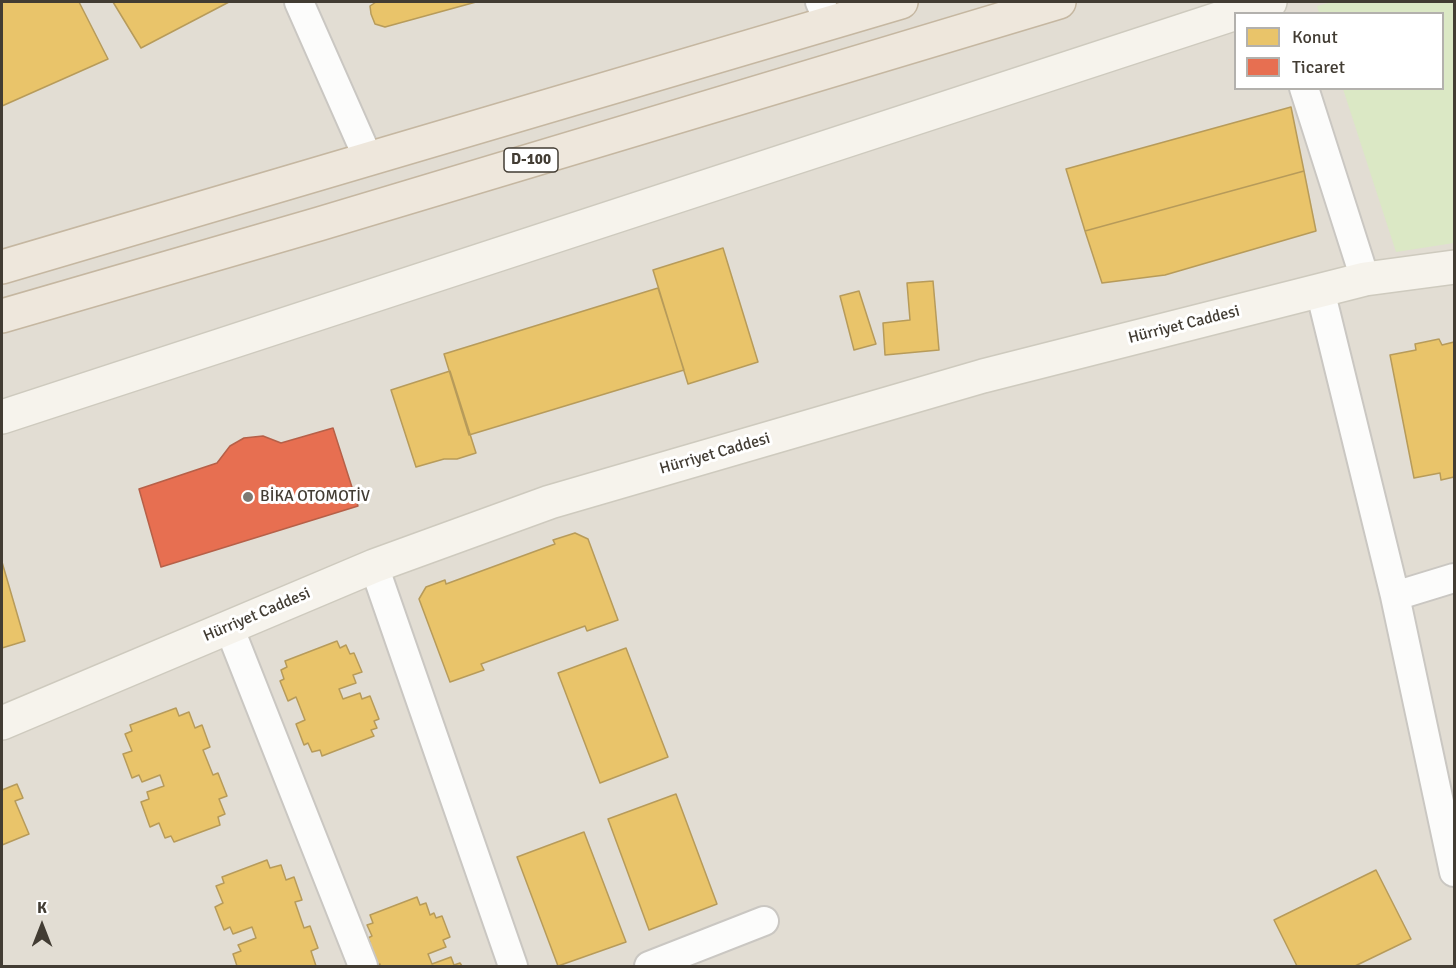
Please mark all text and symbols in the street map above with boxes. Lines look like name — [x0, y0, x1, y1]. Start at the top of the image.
legend — [1234, 12, 1444, 90]
text: Konut — [1292, 26, 1338, 48]
text: Ticaret — [1292, 56, 1345, 78]
road number: D-100 — [504, 148, 558, 172]
street label: Hürriyet Caddesi — [1126, 302, 1242, 348]
street label: Hürriyet Caddesi — [657, 429, 773, 479]
place label: BİKA OTOMOTİV — [260, 487, 370, 507]
marker: BİKA OTOMOTİV — [241, 490, 255, 504]
street label: Hürriyet Caddesi — [201, 584, 313, 646]
north arrow — [12, 896, 72, 956]
text: K — [37, 898, 47, 918]

